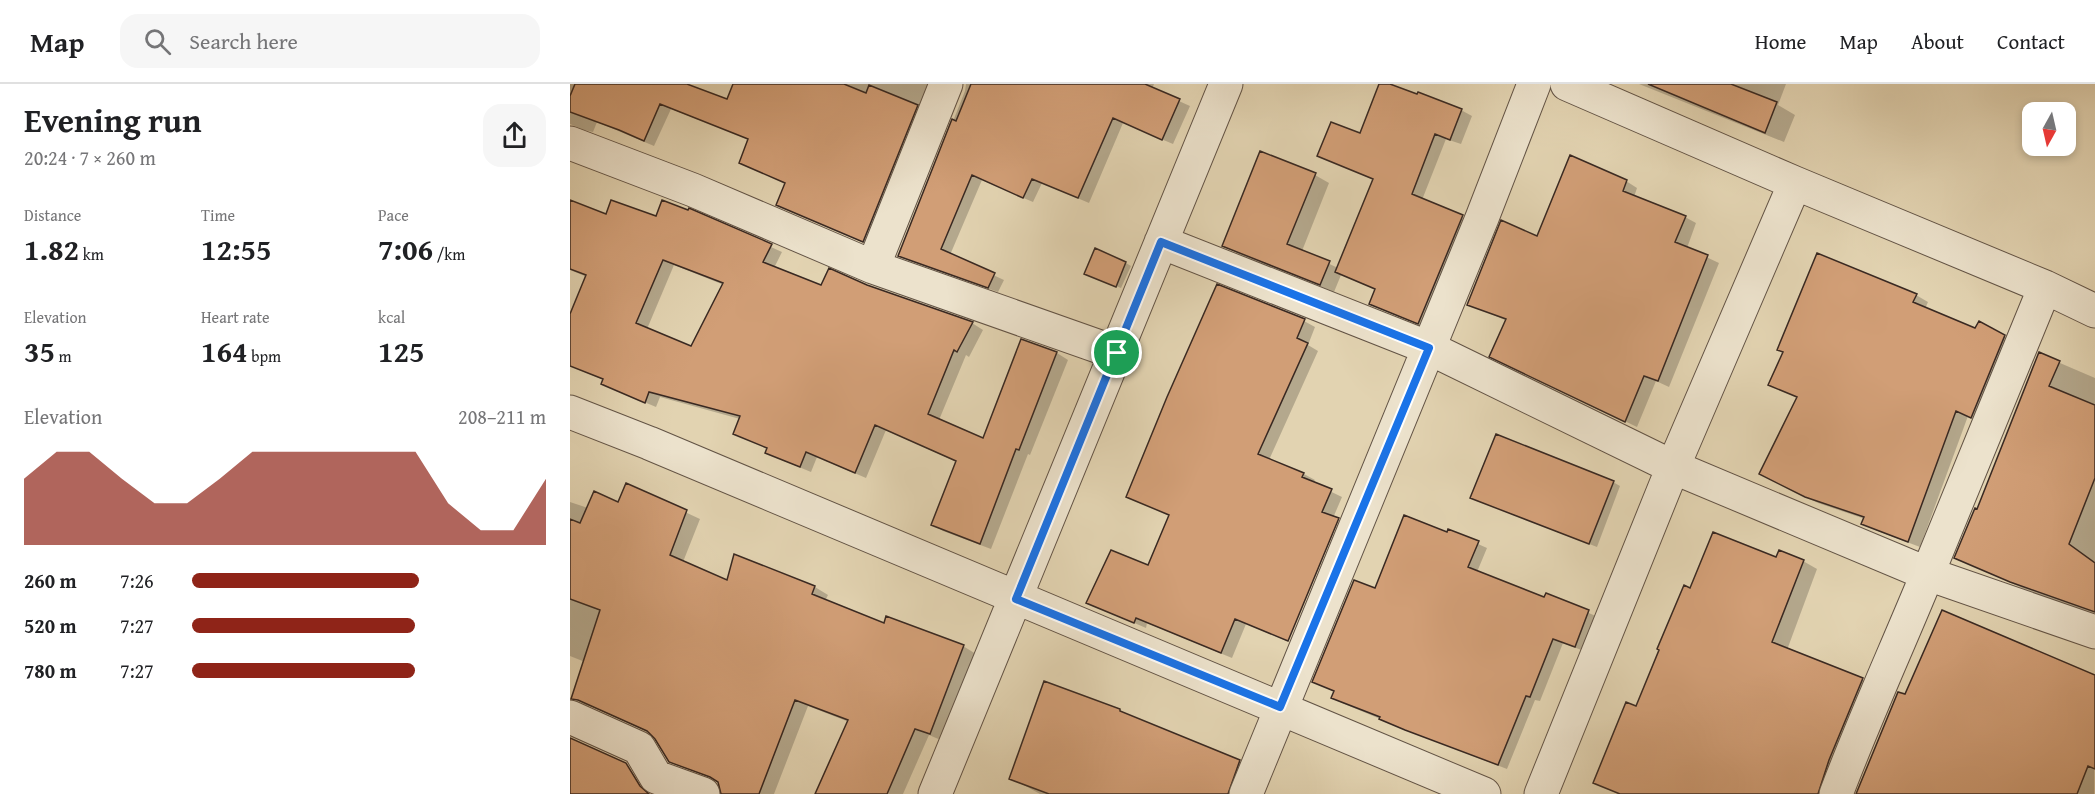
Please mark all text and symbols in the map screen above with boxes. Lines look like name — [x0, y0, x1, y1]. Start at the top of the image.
search box — [120, 14, 540, 68]
text: Map — [30, 21, 84, 62]
icon: search — [141, 25, 174, 58]
text: Search here — [189, 25, 298, 57]
text: Home — [1755, 26, 1806, 57]
text: Map — [1839, 26, 1878, 57]
text: About — [1911, 26, 1964, 57]
text: Contact — [1997, 26, 2065, 57]
text: Evening run — [24, 96, 201, 144]
north arrow — [2022, 102, 2076, 156]
map controls — [2022, 102, 2076, 156]
button: share — [483, 104, 546, 167]
text: 20:24 · 7 × 260 m — [24, 143, 156, 172]
text: Distance — [24, 203, 81, 227]
text: Time — [201, 203, 235, 227]
text: Pace — [378, 203, 409, 227]
text: 1.82 — [24, 227, 79, 271]
text: 12:55 — [201, 227, 272, 271]
text: 7:06 — [378, 227, 433, 271]
text: km — [79, 242, 104, 266]
text: /km — [433, 242, 465, 266]
text: Elevation — [24, 305, 87, 329]
text: Heart rate — [201, 305, 270, 329]
text: kcal — [378, 305, 405, 329]
pin — [1091, 327, 1142, 378]
text: 35 — [24, 329, 55, 373]
text: 164 — [201, 329, 248, 373]
text: 125 — [378, 329, 425, 373]
icon: arrive — [1100, 336, 1133, 369]
text: m — [55, 344, 72, 368]
text: bpm — [248, 344, 281, 368]
text: Elevation — [24, 402, 102, 431]
text: 208–211 m — [458, 402, 546, 431]
text: 260 m — [24, 566, 77, 595]
text: 7:26 — [120, 566, 154, 595]
text: 520 m — [24, 611, 77, 640]
text: 7:27 — [120, 611, 154, 640]
text: 780 m — [24, 656, 77, 685]
text: 7:27 — [120, 656, 154, 685]

